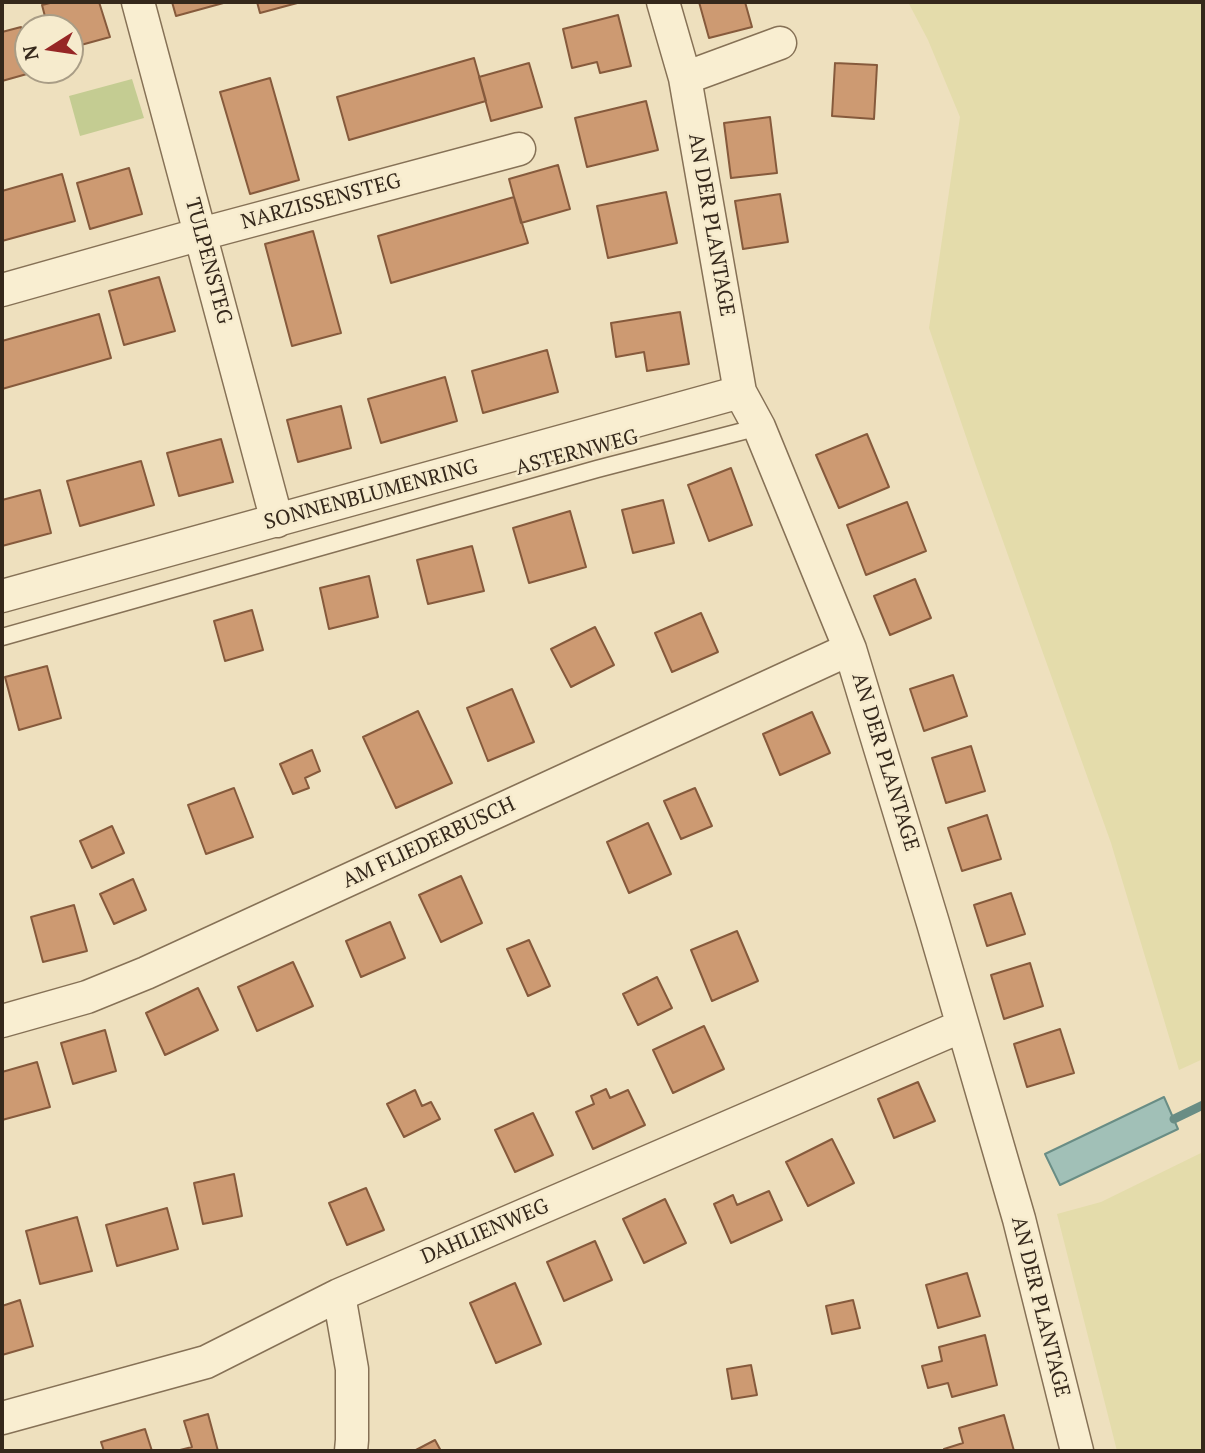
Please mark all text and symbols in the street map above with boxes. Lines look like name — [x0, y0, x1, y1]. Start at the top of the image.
north arrow — [14, 14, 84, 84]
text: N — [16, 43, 44, 63]
street label: AN DER PLANTAGE — [683, 132, 739, 318]
street label: NARZISSENSTEG — [238, 169, 404, 235]
street label: TULPENSTEG — [179, 195, 237, 327]
street label: ASTERNWEG — [513, 425, 641, 481]
street label: SONNENBLUMENRING — [261, 454, 481, 536]
street label: AN DER PLANTAGE — [846, 670, 924, 854]
street label: AM FLIEDERBUSCH — [339, 792, 519, 894]
street label: DAHLIENWEG — [417, 1194, 553, 1270]
street label: AN DER PLANTAGE — [1005, 1214, 1075, 1400]

